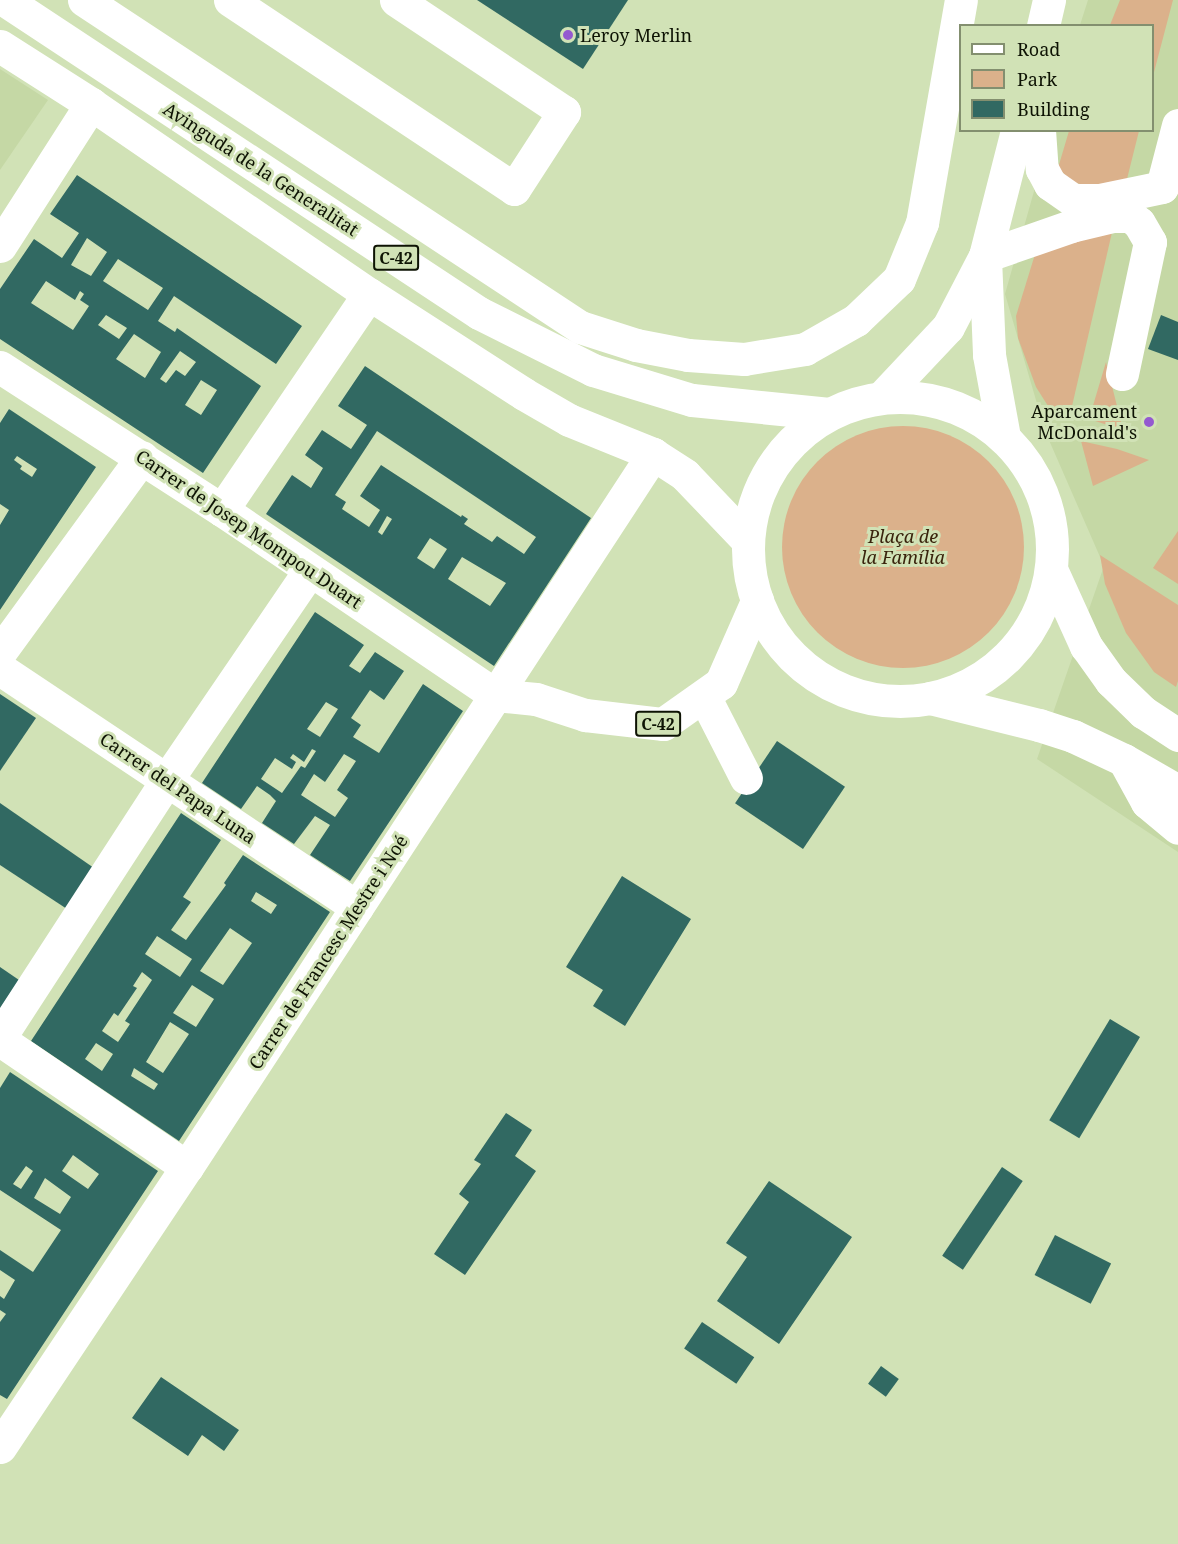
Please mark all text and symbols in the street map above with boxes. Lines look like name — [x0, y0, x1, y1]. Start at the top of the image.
place label: Leroy Merlin — [580, 24, 692, 46]
legend — [959, 24, 1154, 132]
marker: Leroy Merlin — [561, 28, 575, 42]
text: Road — [1017, 37, 1060, 61]
text: Park — [1017, 67, 1057, 91]
text: Building — [1017, 97, 1090, 121]
street label: Avinguda de la Generalitat — [159, 98, 363, 240]
road number: C-42 — [372, 245, 420, 271]
place label: Aparcament McDonald's — [1031, 401, 1137, 444]
marker: Aparcament McDonald's — [1142, 415, 1156, 429]
street label: Carrer de Josep Mompou Duart — [132, 445, 366, 613]
park label: Plaça de la Família — [861, 526, 945, 568]
road number: C-42 — [634, 711, 682, 737]
street label: Carrer del Papa Luna — [96, 728, 260, 848]
street label: Carrer de Francesc Mestre i Noé — [244, 831, 412, 1073]

